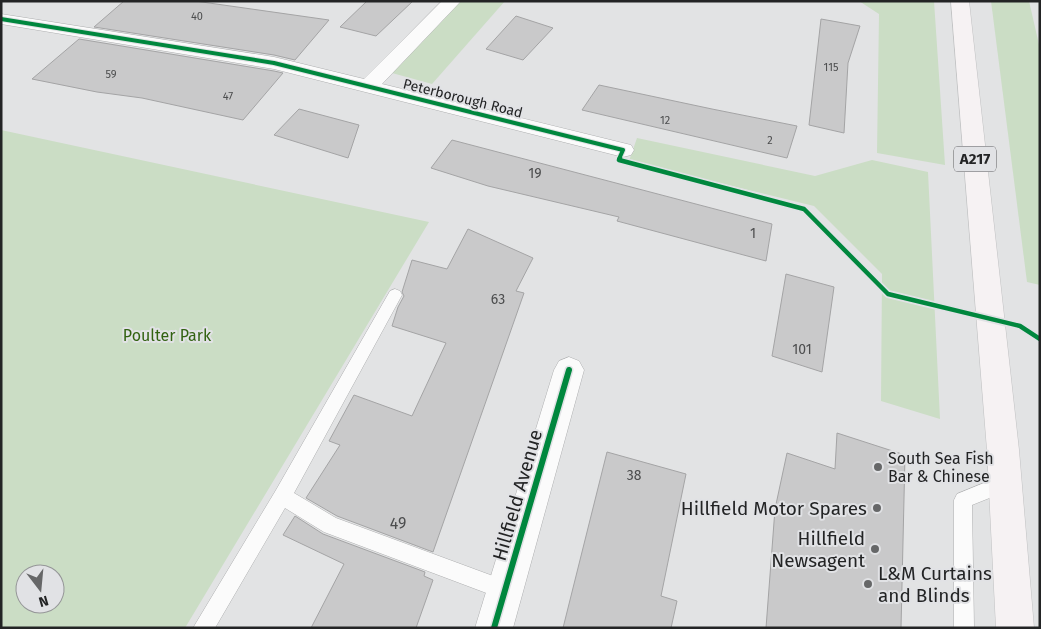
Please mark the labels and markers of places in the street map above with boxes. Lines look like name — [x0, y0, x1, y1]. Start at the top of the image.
place label: South Sea Fish Bar & Chinese — [888, 449, 994, 486]
marker: South Sea Fish Bar & Chinese — [872, 461, 884, 473]
place label: Hillfield Motor Spares — [681, 497, 867, 520]
marker: Hillfield Motor Spares — [871, 502, 883, 514]
place label: Hillfield Newsagent — [771, 527, 865, 572]
marker: Hillfield Newsagent — [869, 543, 881, 555]
place label: L&M Curtains and Blinds — [878, 562, 992, 607]
marker: L&M Curtains and Blinds — [862, 578, 874, 590]

